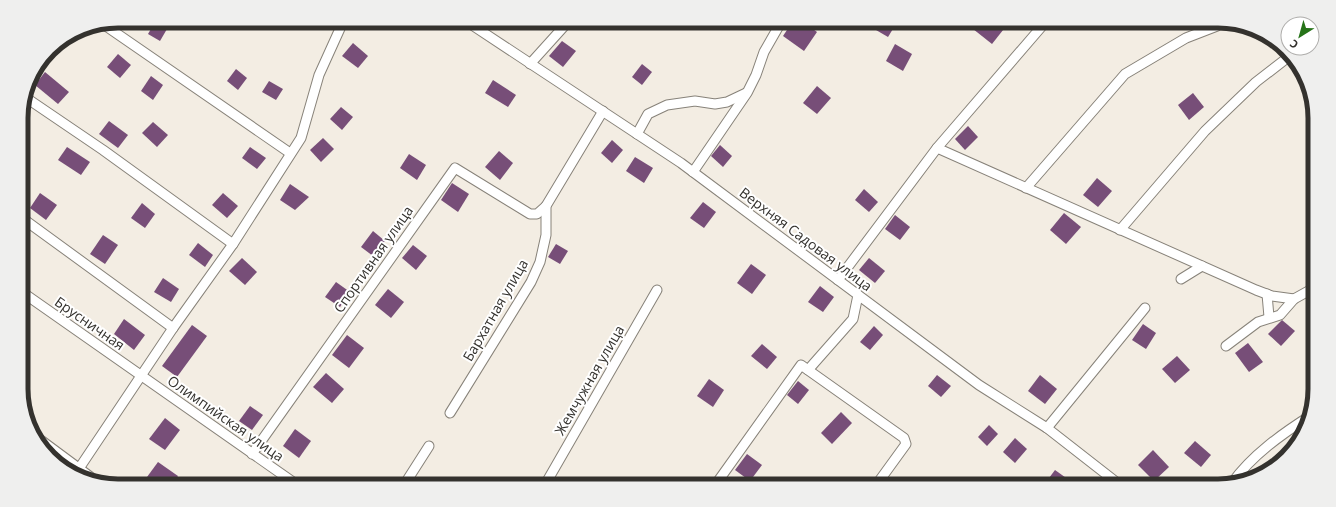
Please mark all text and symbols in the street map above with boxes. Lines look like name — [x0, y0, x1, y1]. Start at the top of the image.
north arrow — [1280, 16, 1320, 56]
text: С — [1286, 36, 1301, 52]
street label: Верхняя Садовая улица — [736, 183, 876, 295]
street label: Спортивная улица — [329, 202, 417, 316]
street label: Бархатная улица — [458, 255, 532, 365]
street label: Брусничная — [51, 292, 129, 354]
street label: Жемчужная улица — [550, 321, 628, 439]
street label: Олимпийская улица — [164, 371, 288, 465]

